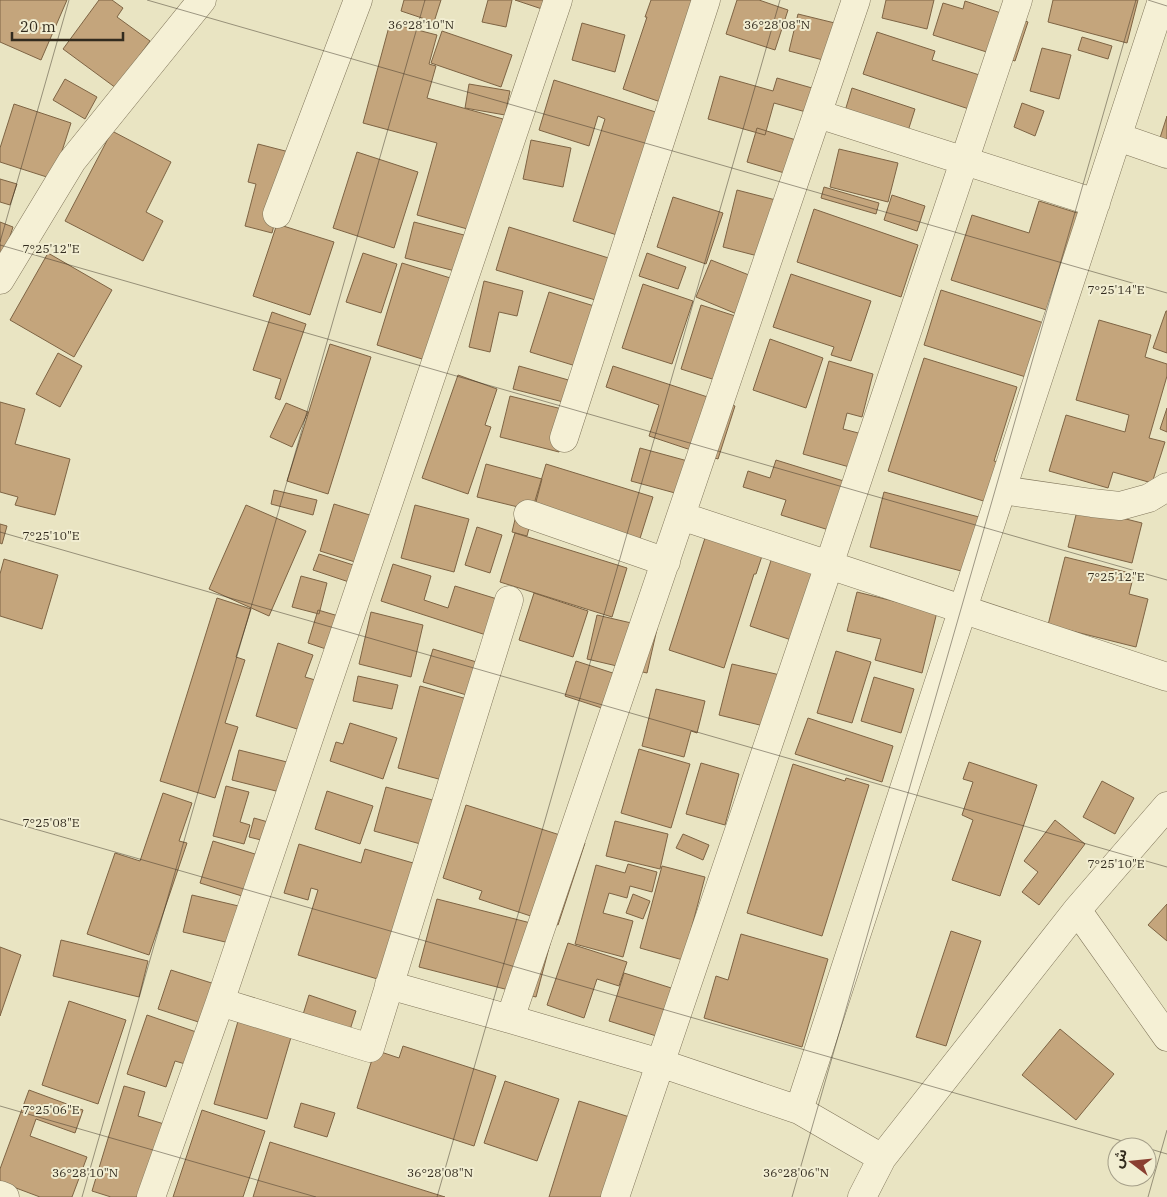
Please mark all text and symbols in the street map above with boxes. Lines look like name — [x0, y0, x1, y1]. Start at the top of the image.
scale bar — [12, 10, 124, 42]
text: 20 m — [20, 17, 56, 36]
text: 36°28'10"N — [388, 17, 454, 32]
text: 36°28'08"N — [744, 17, 810, 32]
text: 7°25'12"E — [22, 241, 80, 256]
text: 7°25'14"E — [1087, 282, 1145, 297]
text: 7°25'10"E — [22, 528, 80, 543]
text: 7°25'12"E — [1087, 569, 1145, 584]
text: 7°25'08"E — [22, 815, 80, 830]
text: 7°25'10"E — [1087, 856, 1145, 871]
text: 7°25'06"E — [22, 1102, 80, 1117]
north arrow — [1107, 1137, 1157, 1187]
text: ش — [1108, 1147, 1131, 1170]
text: 36°28'10"N — [52, 1165, 118, 1180]
text: 36°28'08"N — [407, 1165, 473, 1180]
text: 36°28'06"N — [763, 1165, 829, 1180]

